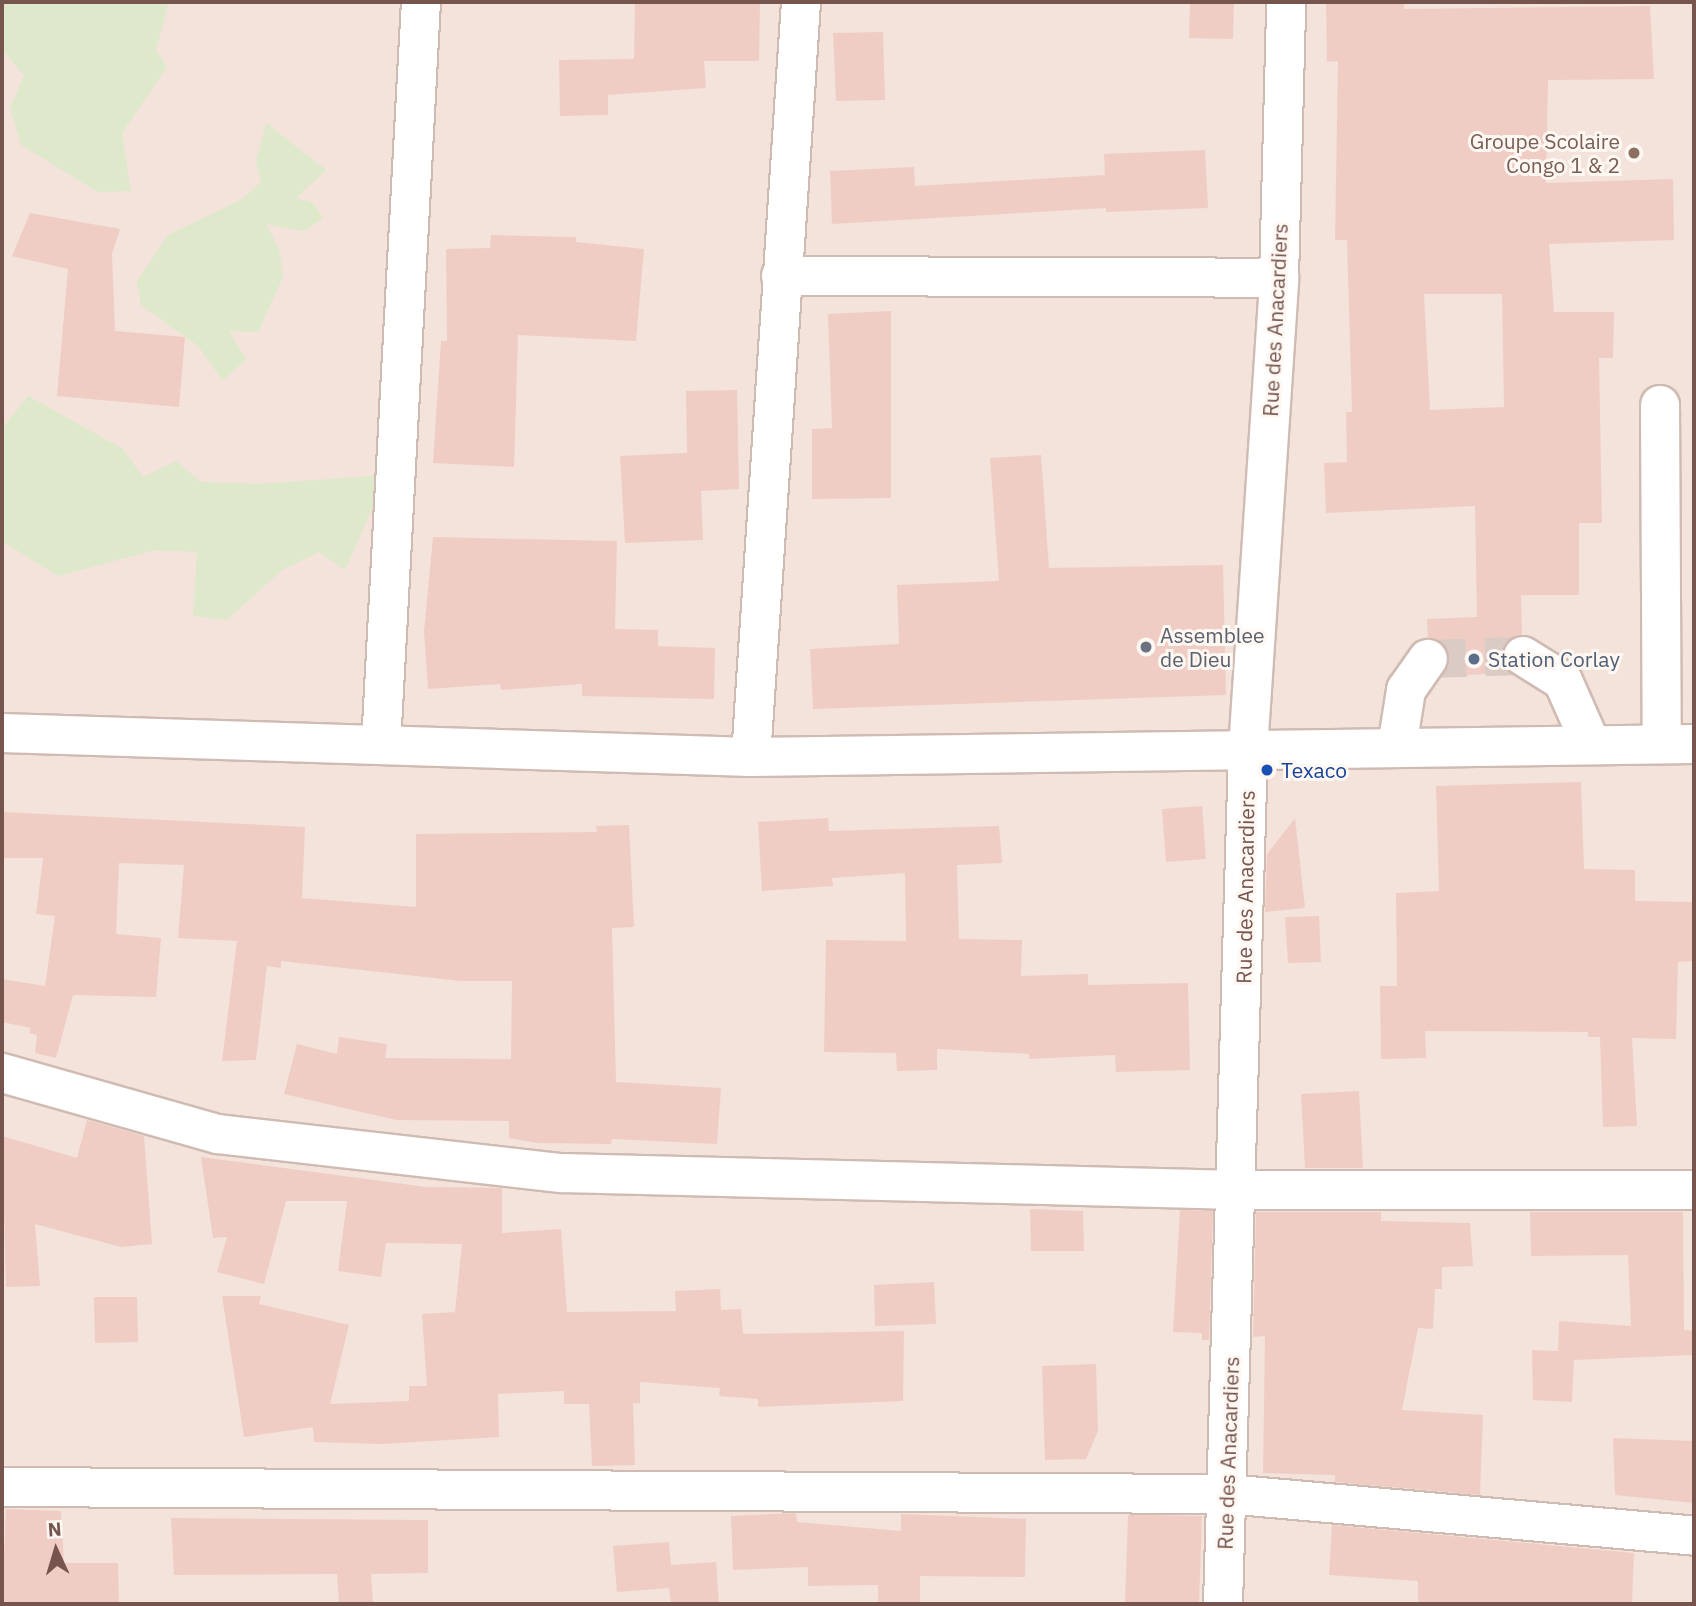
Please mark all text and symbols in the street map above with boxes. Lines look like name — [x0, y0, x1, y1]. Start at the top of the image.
place label: Groupe Scolaire Congo 1 & 2 — [1470, 128, 1620, 178]
marker: Groupe Scolaire Congo 1 & 2 — [1626, 145, 1642, 161]
street label: Rue des Anacardiers — [1257, 223, 1293, 417]
place label: Assemblee de Dieu — [1160, 622, 1265, 672]
marker: Assemblee de Dieu — [1138, 639, 1154, 655]
place label: Station Corlay — [1488, 646, 1620, 672]
marker: Station Corlay — [1466, 651, 1482, 667]
place label: Texaco — [1281, 757, 1347, 783]
marker: Texaco — [1259, 762, 1275, 778]
street label: Rue des Anacardiers — [1231, 790, 1259, 984]
street label: Rue des Anacardiers — [1212, 1356, 1244, 1550]
north arrow — [21, 1515, 91, 1585]
text: N — [47, 1517, 62, 1542]

